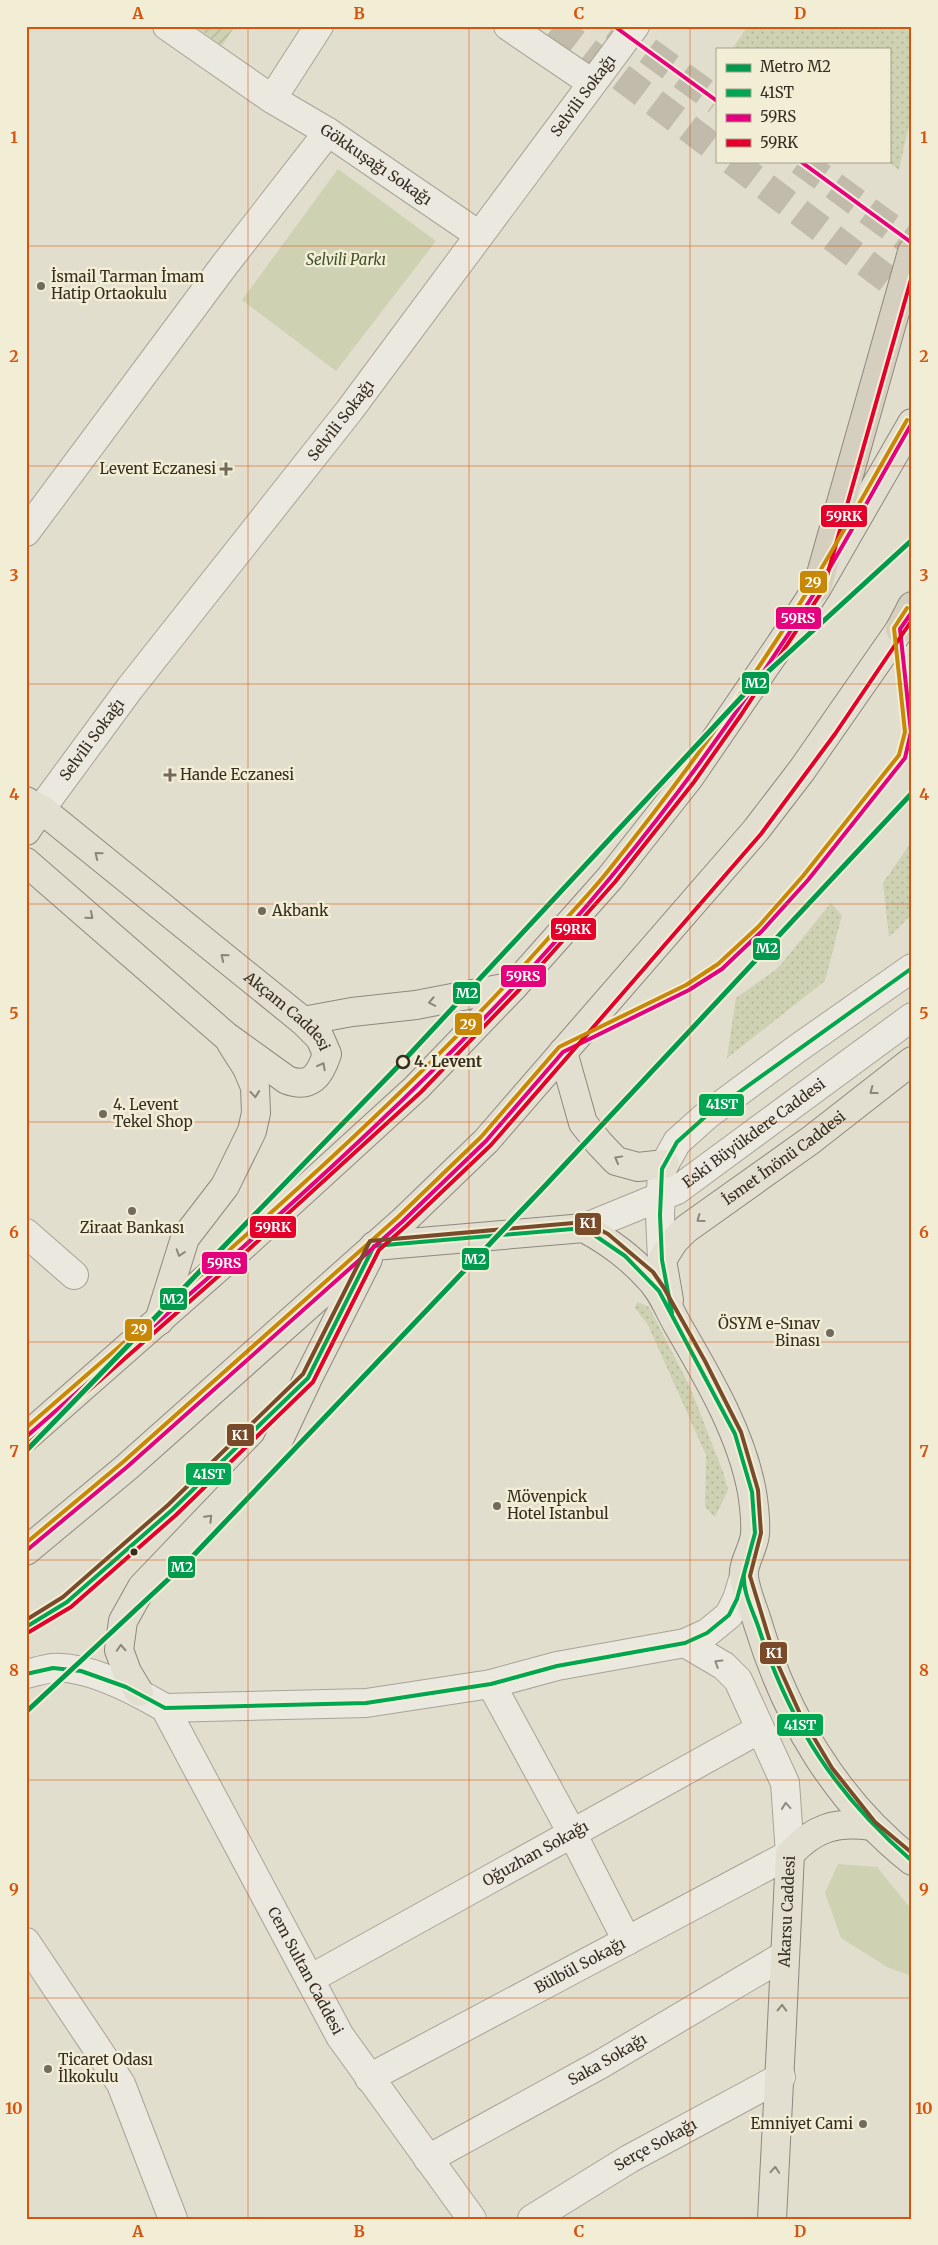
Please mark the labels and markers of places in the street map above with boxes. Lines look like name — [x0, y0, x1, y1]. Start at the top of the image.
place label: İsmail Tarman İmam Hatip Ortaokulu — [51, 267, 204, 303]
marker: İsmail Tarman İmam Hatip Ortaokulu — [35, 280, 47, 292]
place label: Levent Eczanesi — [100, 459, 216, 478]
marker: Levent Eczanesi — [220, 463, 232, 475]
place label: Hande Eczanesi — [180, 765, 294, 784]
marker: Hande Eczanesi — [164, 769, 176, 781]
place label: Akbank — [271, 901, 329, 920]
marker: Akbank — [256, 905, 268, 917]
place label: 4. Levent — [414, 1052, 482, 1071]
marker: 4. Levent — [396, 1055, 410, 1069]
place label: 4. Levent Tekel Shop — [113, 1095, 193, 1131]
marker: 4. Levent Tekel Shop — [97, 1108, 109, 1120]
marker: Ziraat Bankası — [126, 1205, 138, 1217]
place label: Ziraat Bankası — [80, 1218, 184, 1237]
place label: ÖSYM e-Sınav Binası — [718, 1313, 820, 1350]
marker: ÖSYM e-Sınav Binası — [824, 1327, 836, 1339]
place label: Mövenpick Hotel Istanbul — [507, 1487, 609, 1523]
marker: Mövenpick Hotel Istanbul — [491, 1500, 503, 1512]
unlabelled marker — [129, 1547, 139, 1557]
place label: Ticaret Odası İlkokulu — [58, 2050, 153, 2086]
marker: Ticaret Odası İlkokulu — [42, 2063, 54, 2075]
place label: Emniyet Cami — [751, 2114, 853, 2133]
marker: Emniyet Cami — [857, 2118, 869, 2130]

